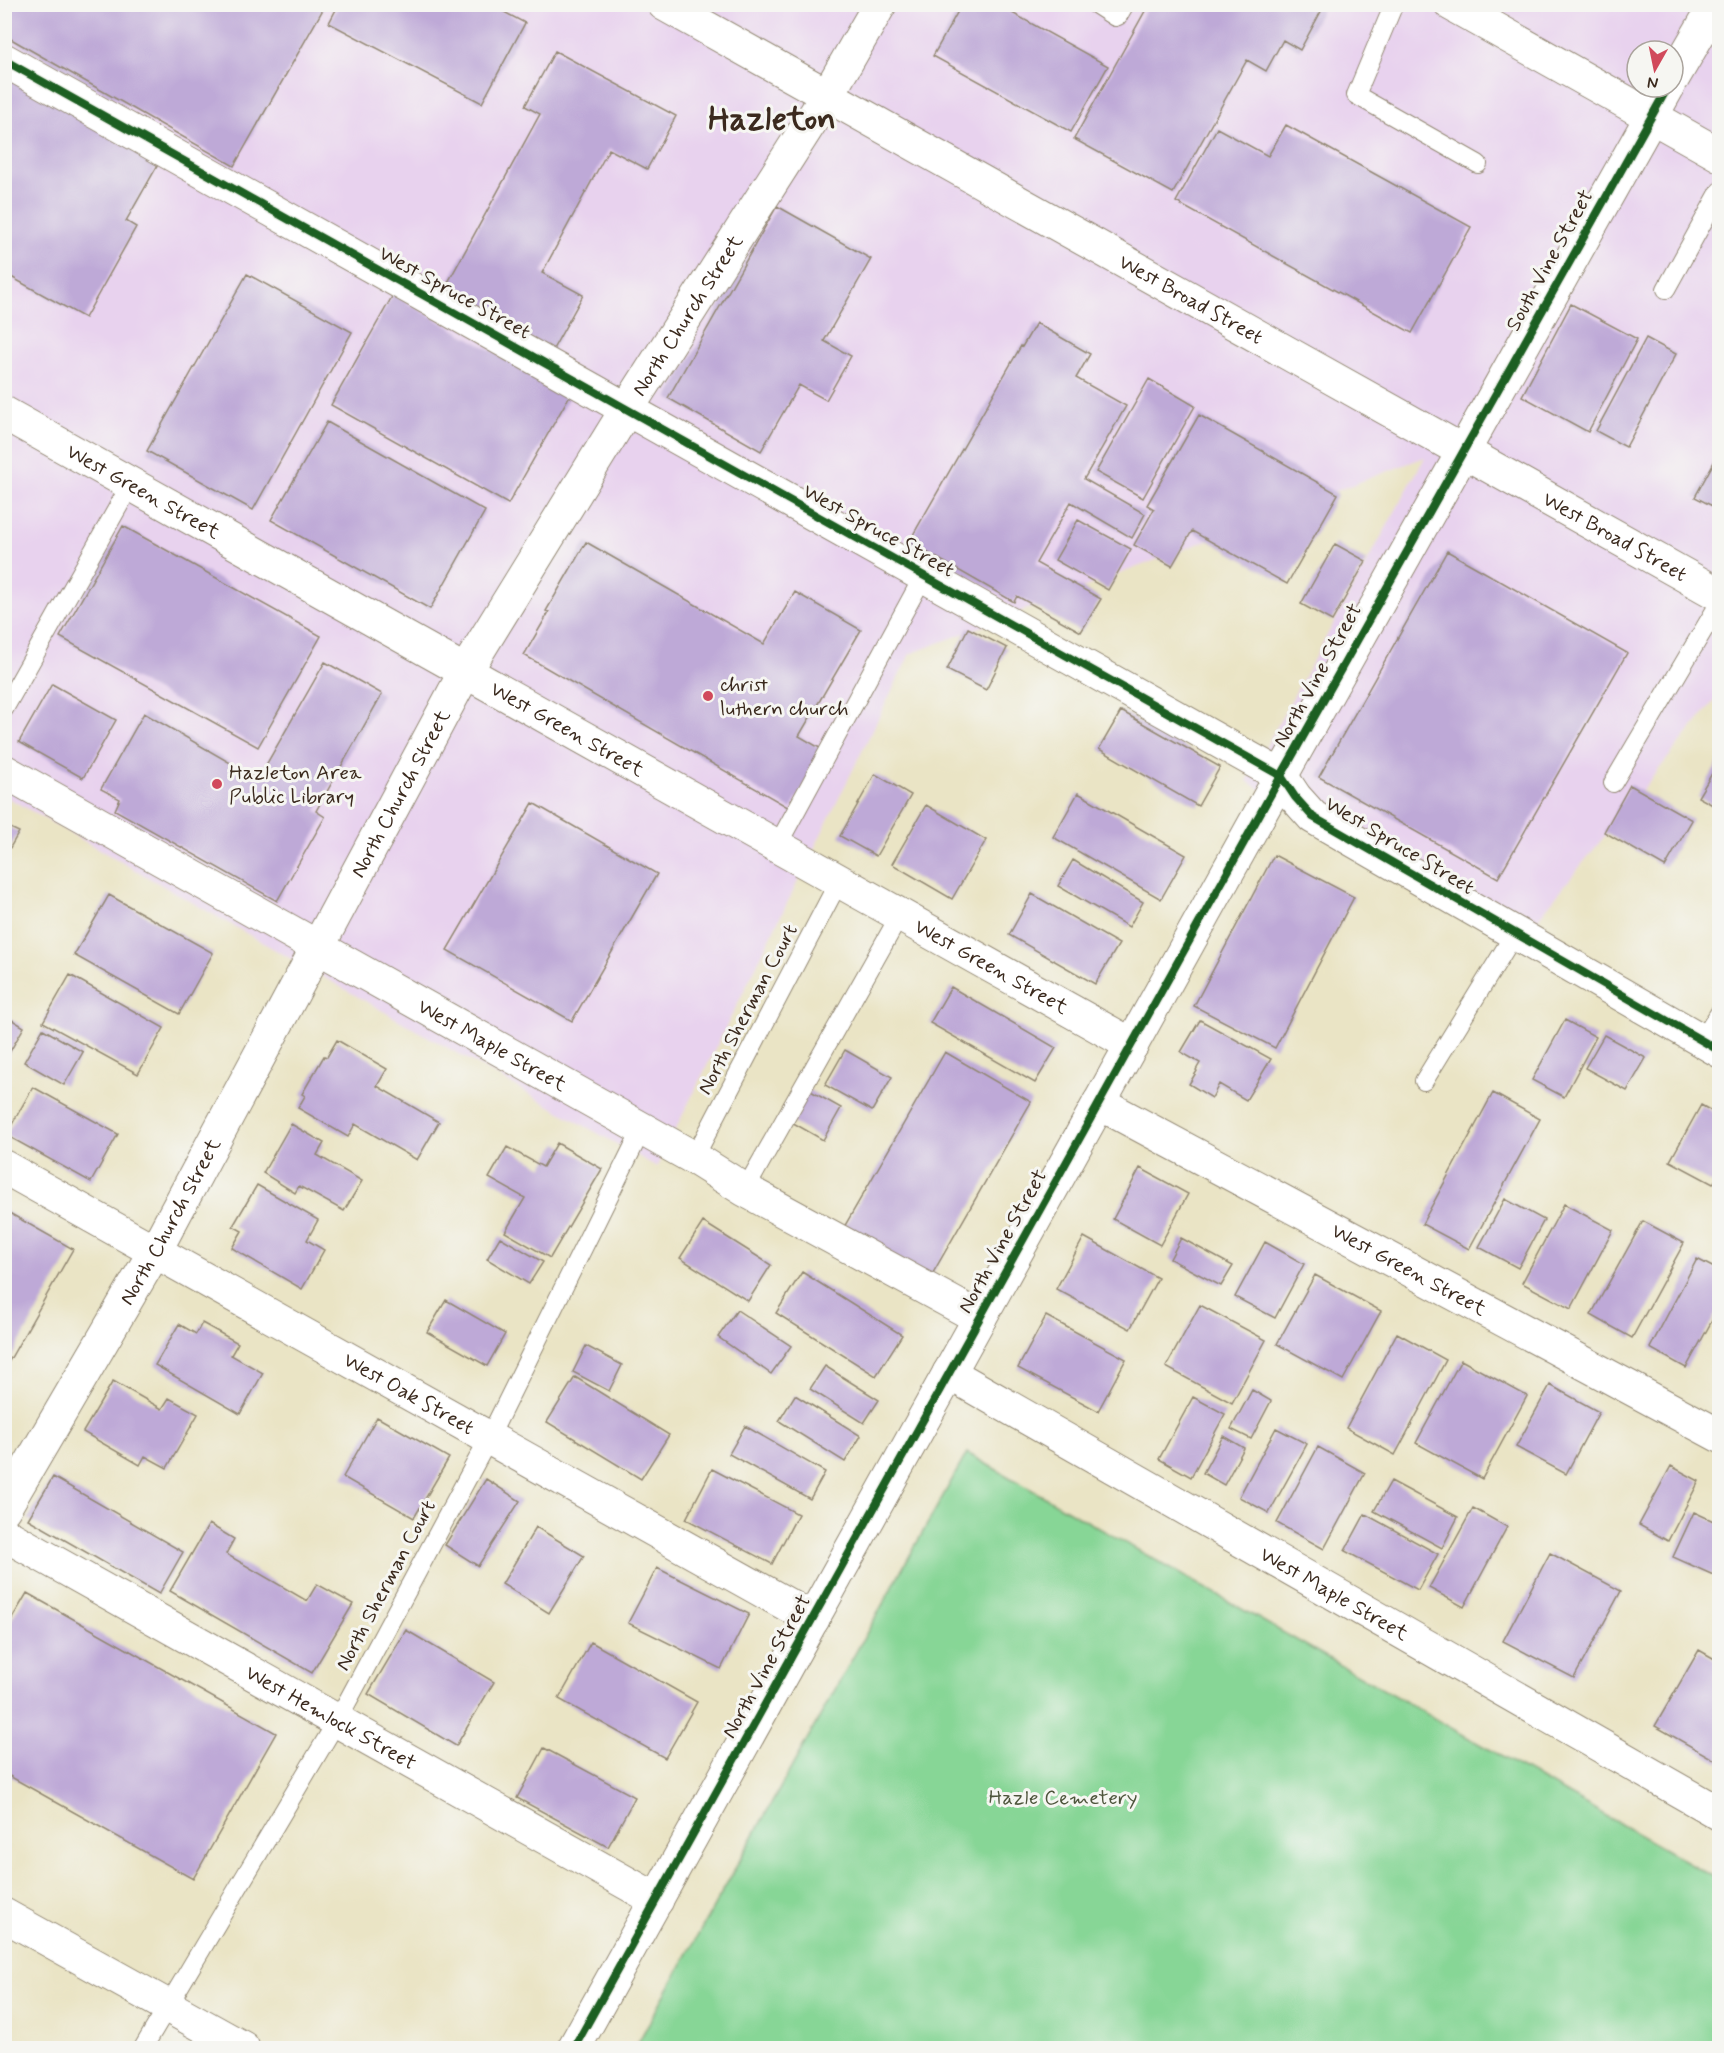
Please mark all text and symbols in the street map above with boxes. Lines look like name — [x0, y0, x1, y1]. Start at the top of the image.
north arrow — [1625, 39, 1685, 99]
text: N — [1646, 71, 1660, 94]
district label: Hazleton — [708, 98, 836, 142]
street label: South Vine Street — [1499, 185, 1600, 336]
street label: North Church Street — [626, 229, 750, 402]
street label: West Spruce Street — [374, 240, 536, 346]
street label: West Broad Street — [1113, 248, 1268, 352]
street label: West Green Street — [61, 438, 226, 547]
street label: West Spruce Street — [798, 478, 960, 584]
street label: West Broad Street — [1537, 486, 1692, 589]
street label: North Vine Street — [1267, 598, 1369, 753]
place label: christ luthern church — [720, 671, 849, 723]
street label: West Green Street — [485, 675, 650, 784]
marker: christ luthern church — [701, 689, 715, 703]
street label: North Church Street — [344, 704, 458, 883]
place label: Hazleton Area Public Library — [229, 759, 362, 811]
marker: Hazleton Area Public Library — [210, 777, 224, 791]
street label: West Spruce Street — [1320, 790, 1480, 902]
street label: West Green Street — [909, 913, 1074, 1022]
street label: North Sherman Court — [691, 919, 805, 1100]
street label: West Maple Street — [412, 993, 572, 1099]
street label: North Church Street — [113, 1133, 228, 1311]
street label: North Vine Street — [952, 1164, 1054, 1319]
street label: West Green Street — [1326, 1217, 1492, 1324]
street label: West Oak Street — [338, 1346, 479, 1442]
street label: North Sherman Court — [329, 1495, 443, 1676]
street label: West Maple Street — [1254, 1541, 1414, 1648]
street label: North Vine Street — [716, 1589, 818, 1744]
street label: West Hemlock Street — [240, 1659, 421, 1777]
park label: Hazle Cemetery — [988, 1784, 1138, 1812]

